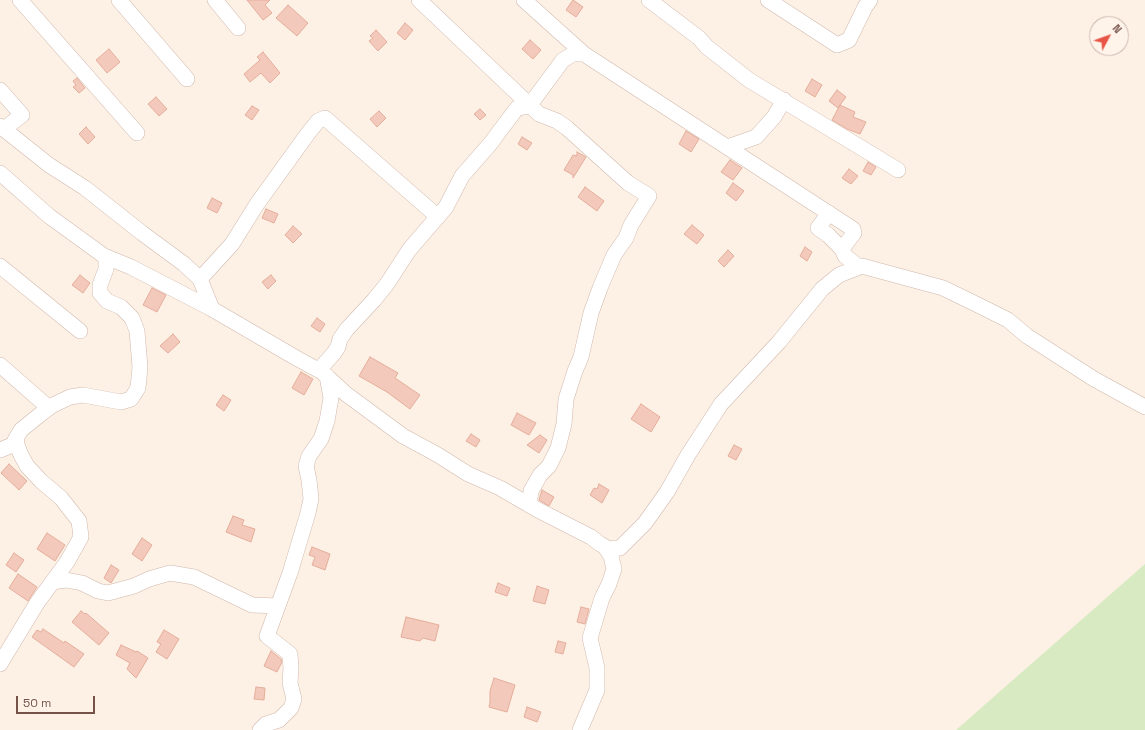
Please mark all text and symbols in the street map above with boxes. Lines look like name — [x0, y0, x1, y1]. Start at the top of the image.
north arrow — [1089, 16, 1129, 56]
text: N — [1110, 21, 1125, 36]
scale bar — [18, 688, 97, 714]
text: 50 m — [23, 695, 51, 711]

